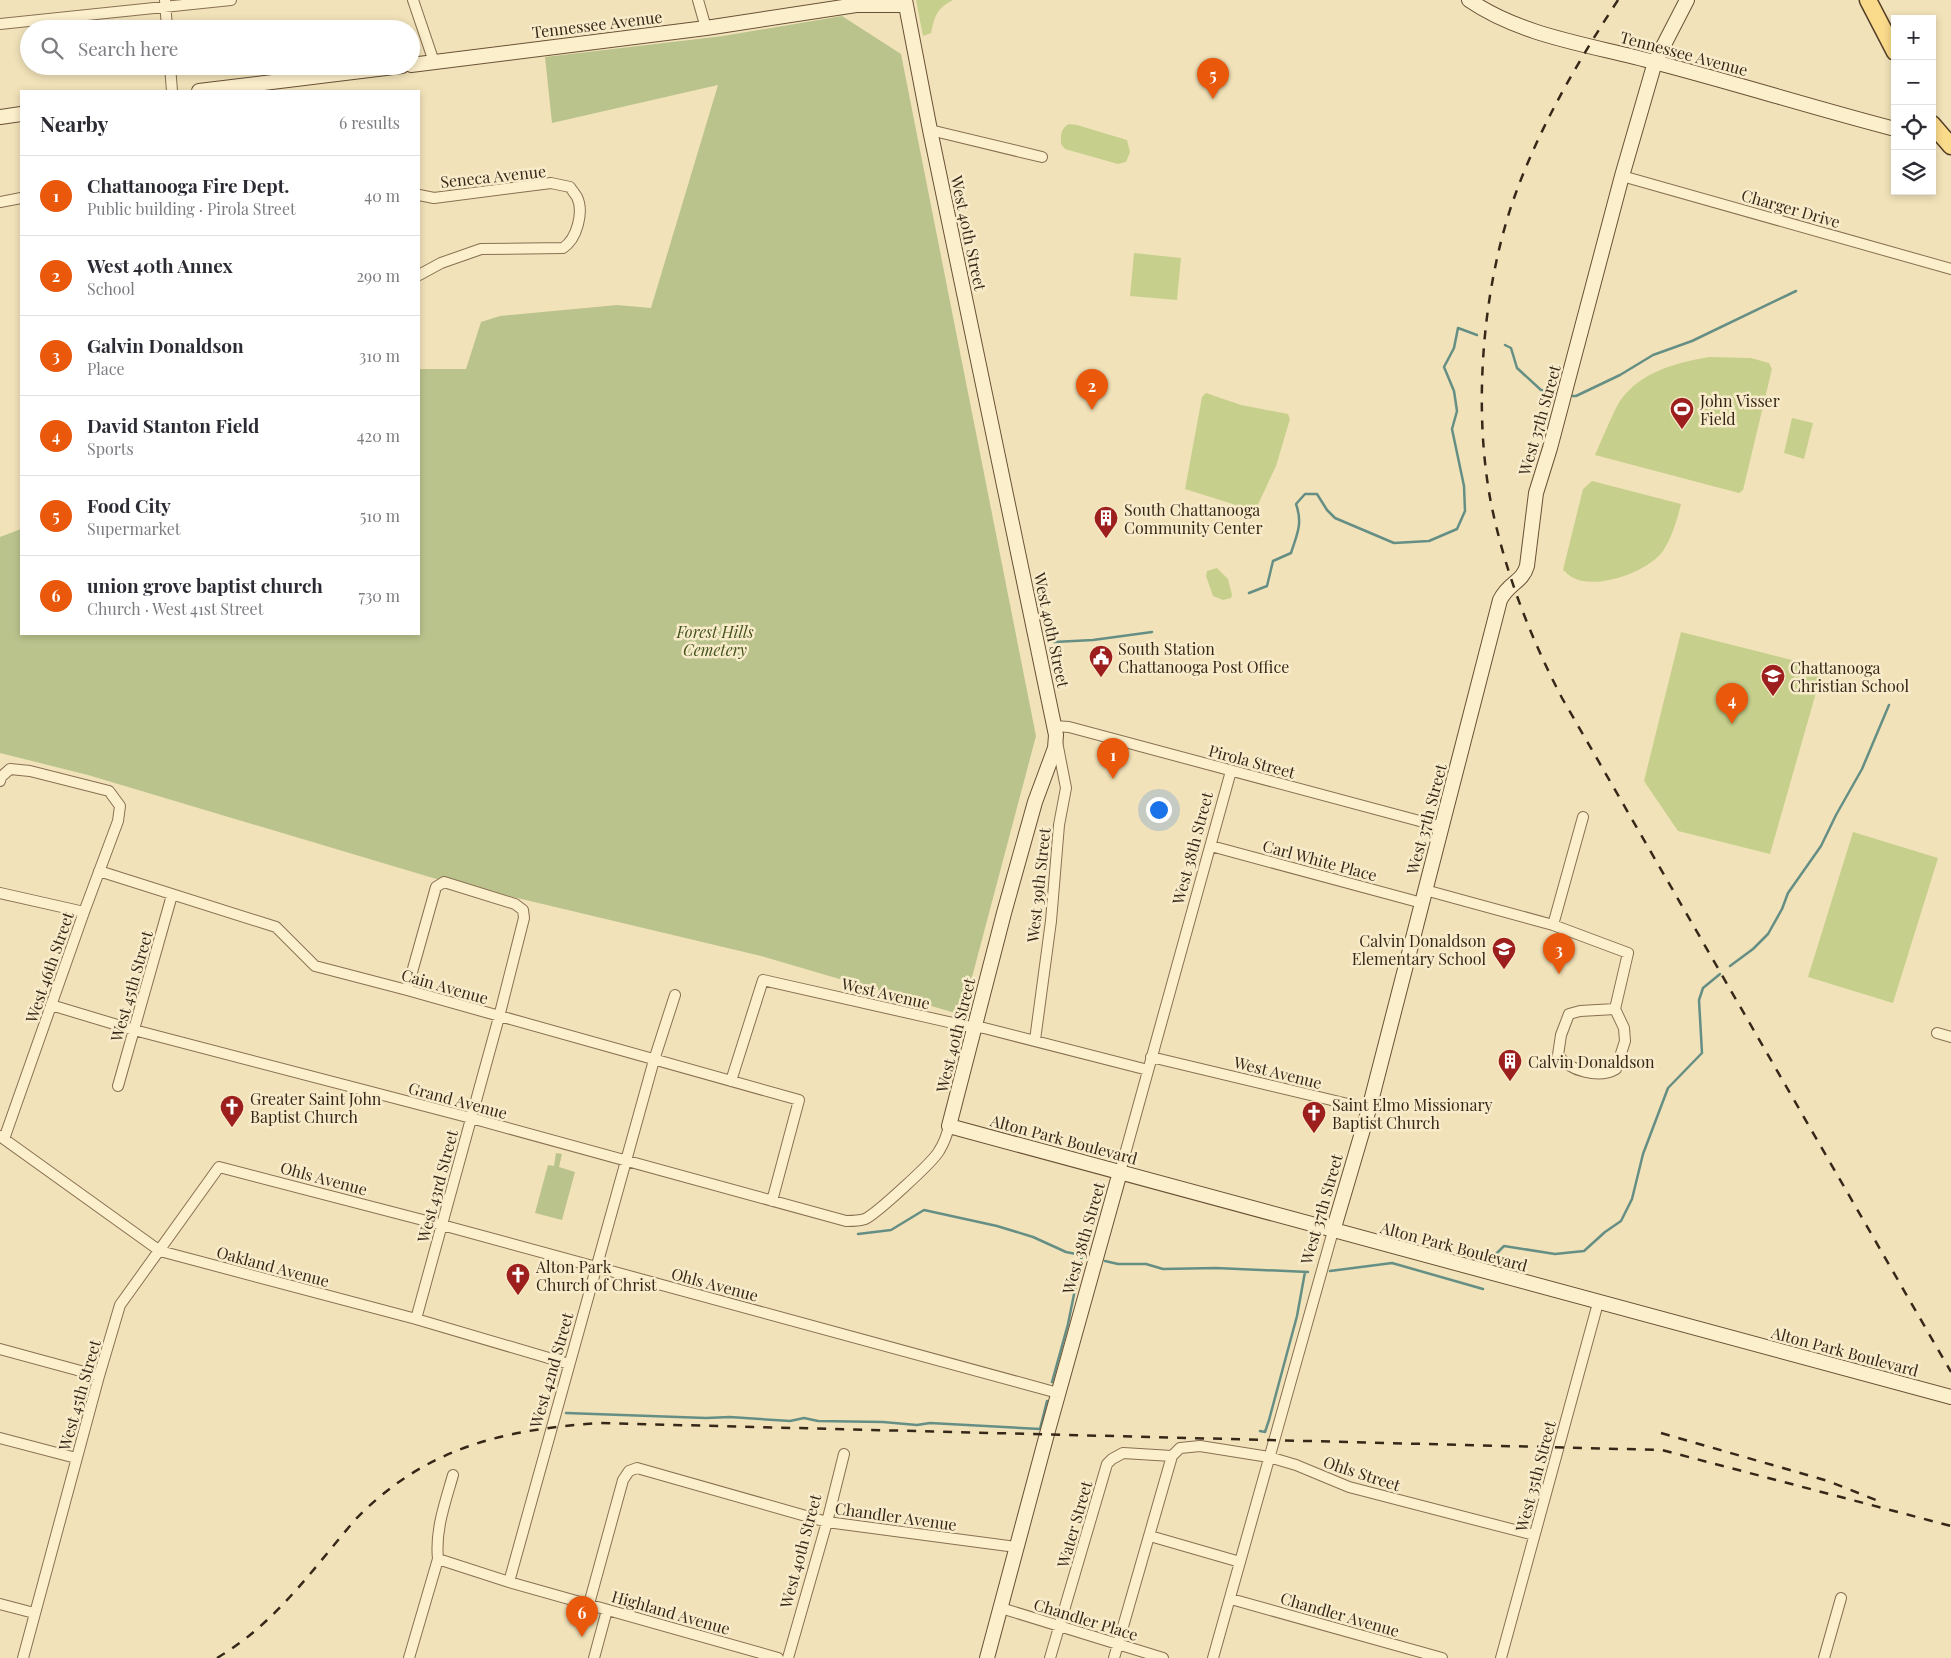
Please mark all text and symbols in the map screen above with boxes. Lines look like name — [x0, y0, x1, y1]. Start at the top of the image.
street label: Tennessee Avenue — [531, 6, 663, 42]
map controls — [1891, 15, 1936, 195]
button: + — [1891, 15, 1936, 60]
search box — [20, 20, 420, 75]
street label: Tennessee Avenue — [1618, 26, 1750, 80]
icon: search — [38, 34, 66, 62]
text: Search here — [78, 35, 178, 61]
pin: 5 — [1197, 58, 1229, 99]
button: − — [1891, 60, 1936, 105]
button: locate — [1891, 105, 1936, 150]
text: Nearby — [40, 109, 109, 137]
text: 6 results — [339, 112, 400, 133]
button: layers — [1891, 150, 1936, 195]
street label: Seneca Avenue — [439, 160, 547, 192]
text: Chattanooga Fire Dept. — [87, 172, 290, 198]
street label: West 40th Street — [946, 173, 992, 293]
street label: Charger Drive — [1739, 184, 1843, 232]
text: 1 — [53, 185, 59, 206]
text: 40 m — [364, 185, 400, 206]
text: Public building · Pirola Street — [87, 198, 296, 219]
text: West 40th Annex — [87, 252, 233, 278]
text: 2 — [52, 265, 60, 286]
text: 290 m — [356, 265, 400, 286]
text: School — [87, 278, 135, 299]
text: Galvin Donaldson — [87, 332, 244, 358]
text: 3 — [52, 345, 60, 366]
text: 310 m — [359, 345, 400, 366]
text: Place — [87, 358, 125, 379]
street label: West 37th Street — [1513, 362, 1565, 479]
pin: 2 — [1076, 369, 1108, 410]
place label: John Visser Field — [1699, 390, 1780, 429]
sports icon: John Visser Field — [1669, 396, 1695, 430]
text: David Stanton Field — [87, 412, 259, 438]
text: 4 — [52, 425, 60, 446]
text: 420 m — [357, 425, 400, 446]
text: Sports — [87, 438, 134, 459]
text: Food City — [87, 492, 171, 518]
place label: South Chattanooga Community Center — [1124, 499, 1263, 538]
text: 5 — [52, 505, 60, 526]
text: 510 m — [360, 505, 400, 526]
building icon: South Chattanooga Community Center — [1093, 505, 1119, 539]
text: Supermarket — [87, 518, 181, 539]
street label: West 40th Street — [1029, 570, 1075, 690]
text: union grove baptist church — [87, 572, 323, 598]
text: 6 — [52, 585, 60, 606]
text: 730 m — [358, 585, 400, 606]
text: Church · West 41st Street — [87, 598, 263, 619]
park label: Forest Hills Cemetery — [675, 621, 754, 660]
place label: South Station Chattanooga Post Office — [1118, 638, 1289, 677]
public building icon: South Station Chattanooga Post Office — [1088, 644, 1114, 678]
place label: Chattanooga Christian School — [1790, 657, 1909, 696]
school or university icon: Chattanooga Christian School — [1760, 663, 1786, 697]
pin: 4 — [1716, 683, 1748, 724]
pin: 1 — [1097, 738, 1129, 779]
street label: Pirola Street — [1206, 739, 1298, 783]
street label: West 37th Street — [1401, 761, 1451, 878]
street label: West 38th Street — [1167, 789, 1217, 907]
your location — [1146, 797, 1172, 823]
street label: West 39th Street — [1021, 826, 1055, 944]
street label: Carl White Place — [1260, 835, 1380, 885]
street label: West 46th Street — [20, 909, 78, 1026]
street label: West 45th Street — [105, 928, 157, 1045]
place label: Calvin Donaldson Elementary School — [1352, 930, 1486, 969]
pin: 3 — [1543, 933, 1575, 974]
school or university icon: Calvin Donaldson Elementary School — [1491, 936, 1517, 970]
street label: Cain Avenue — [399, 964, 491, 1008]
street label: West Avenue — [839, 972, 932, 1013]
street label: West 40th Street — [930, 975, 979, 1095]
building icon: Calvin Donaldson — [1497, 1048, 1523, 1082]
street label: West Avenue — [1231, 1051, 1324, 1093]
place label: Calvin Donaldson — [1528, 1051, 1655, 1072]
street label: Grand Avenue — [406, 1077, 510, 1123]
place label: Greater Saint John Baptist Church — [250, 1088, 382, 1127]
church icon: Greater Saint John Baptist Church — [219, 1094, 245, 1128]
place label: Saint Elmo Missionary Baptist Church — [1332, 1094, 1493, 1133]
church icon: Saint Elmo Missionary Baptist Church — [1301, 1100, 1327, 1134]
street label: Alton Park Boulevard — [987, 1109, 1140, 1169]
street label: West 43rd Street — [412, 1127, 462, 1245]
street label: West 37th Street — [1295, 1151, 1347, 1268]
street label: Ohls Avenue — [278, 1156, 370, 1200]
street label: West 38th Street — [1057, 1179, 1109, 1297]
street label: Alton Park Boulevard — [1377, 1216, 1530, 1276]
street label: Oakland Avenue — [214, 1241, 332, 1291]
place label: Alton Park Church of Christ — [535, 1256, 657, 1295]
church icon: Alton Park Church of Christ — [505, 1262, 531, 1296]
street label: Ohls Avenue — [669, 1262, 761, 1306]
street label: West 42nd Street — [524, 1310, 578, 1431]
street label: Alton Park Boulevard — [1768, 1321, 1921, 1381]
street label: West 45th Street — [53, 1337, 105, 1454]
street label: West 35th Street — [1510, 1418, 1560, 1535]
street label: Ohls Street — [1321, 1451, 1403, 1495]
street label: Water Street — [1051, 1478, 1096, 1571]
street label: West 40th Street — [774, 1491, 825, 1611]
street label: Chandler Avenue — [834, 1497, 958, 1535]
street label: Highland Avenue — [609, 1585, 733, 1639]
street label: Chandler Avenue — [1278, 1587, 1402, 1641]
street label: Chandler Place — [1031, 1593, 1141, 1645]
pin: 6 — [566, 1596, 598, 1637]

